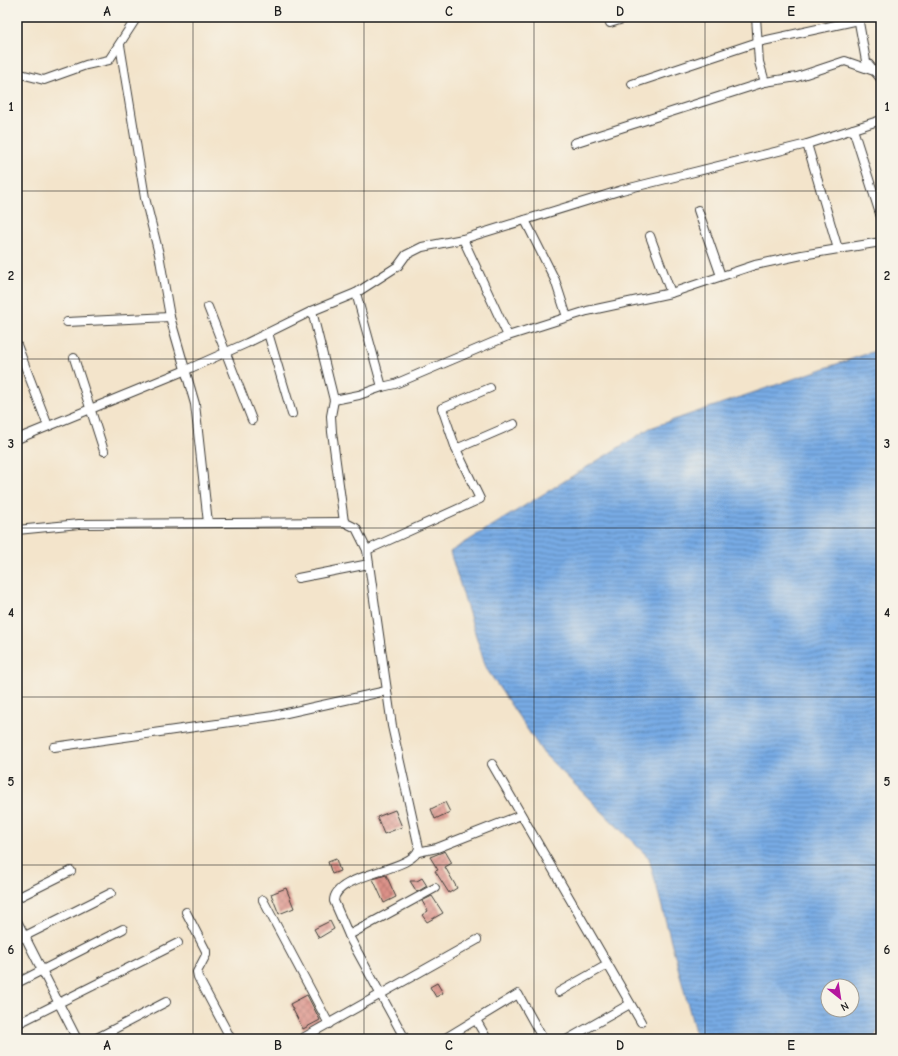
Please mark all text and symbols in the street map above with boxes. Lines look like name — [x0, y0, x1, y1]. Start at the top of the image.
text: A — [103, 4, 111, 19]
text: B — [274, 4, 282, 19]
text: C — [445, 4, 453, 19]
text: D — [616, 4, 624, 19]
text: E — [787, 4, 795, 19]
text: 1 — [8, 99, 14, 114]
text: 1 — [884, 99, 890, 114]
text: 2 — [8, 268, 14, 283]
text: 2 — [884, 268, 890, 283]
text: 3 — [8, 436, 14, 451]
text: 3 — [884, 436, 890, 451]
text: 4 — [8, 605, 14, 620]
text: 4 — [884, 605, 890, 620]
text: 5 — [8, 774, 15, 789]
text: 5 — [884, 774, 891, 789]
text: 6 — [8, 942, 15, 957]
text: 6 — [884, 942, 891, 957]
north arrow — [820, 978, 860, 1018]
text: N — [838, 999, 851, 1014]
text: A — [103, 1038, 111, 1053]
text: B — [274, 1038, 282, 1053]
text: C — [445, 1038, 453, 1053]
text: D — [616, 1038, 624, 1053]
text: E — [787, 1038, 795, 1053]

